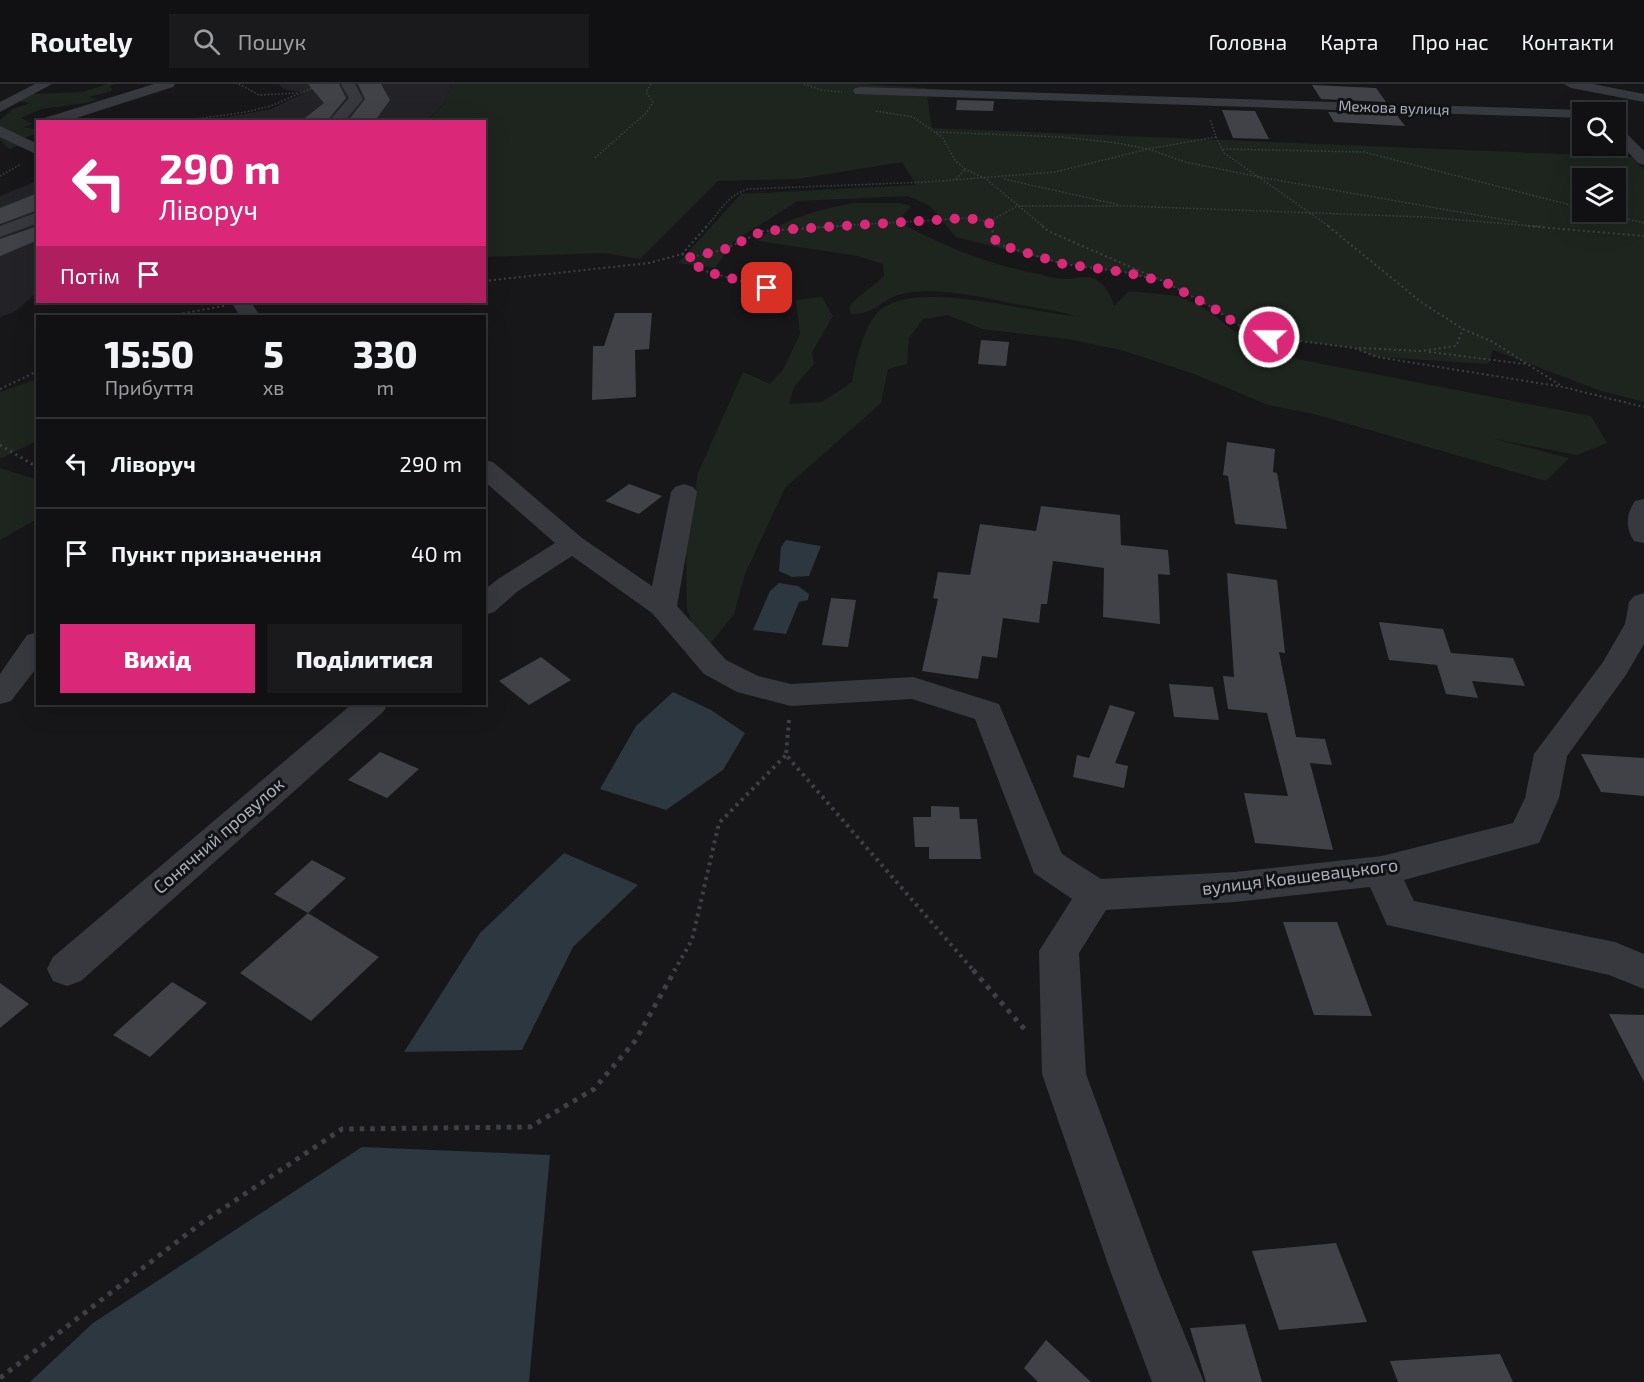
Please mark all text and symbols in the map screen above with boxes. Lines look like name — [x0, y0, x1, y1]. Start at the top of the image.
search box — [169, 14, 589, 68]
text: Routely — [30, 24, 133, 58]
icon: search — [190, 25, 223, 58]
text: Пошук — [238, 28, 306, 54]
text: Головна — [1208, 29, 1287, 54]
text: Карта — [1320, 29, 1378, 54]
text: Про нас — [1411, 29, 1489, 54]
text: Контакти — [1522, 29, 1614, 54]
street label: Межова вулиця — [1338, 96, 1450, 119]
map controls — [1572, 102, 1626, 222]
button: search — [1572, 102, 1626, 156]
text: 290 m — [159, 142, 281, 192]
icon: left — [60, 144, 138, 222]
button: layers — [1572, 168, 1626, 222]
text: Ліворуч — [159, 193, 258, 225]
icon: arrive — [132, 258, 165, 291]
text: Потім — [60, 262, 120, 288]
pin — [741, 262, 792, 313]
icon: arrive — [750, 271, 783, 304]
position arrow — [1237, 305, 1301, 369]
text: 15:50 — [105, 332, 194, 375]
text: 5 — [263, 332, 284, 375]
text: 330 — [353, 332, 417, 375]
text: Прибуття — [105, 375, 194, 399]
text: хв — [263, 375, 284, 399]
text: m — [376, 375, 394, 399]
icon: left — [60, 447, 93, 480]
text: Ліворуч — [111, 450, 196, 476]
text: 290 m — [400, 450, 462, 476]
icon: arrive — [60, 537, 93, 570]
text: Пункт призначення — [111, 540, 322, 566]
text: 40 m — [411, 540, 462, 566]
button: Вихід — [60, 624, 255, 693]
button: Поділитися — [267, 624, 462, 693]
street label: Сонячний провулок — [149, 772, 288, 898]
street label: вулиця Ковшевацького — [1201, 853, 1399, 899]

